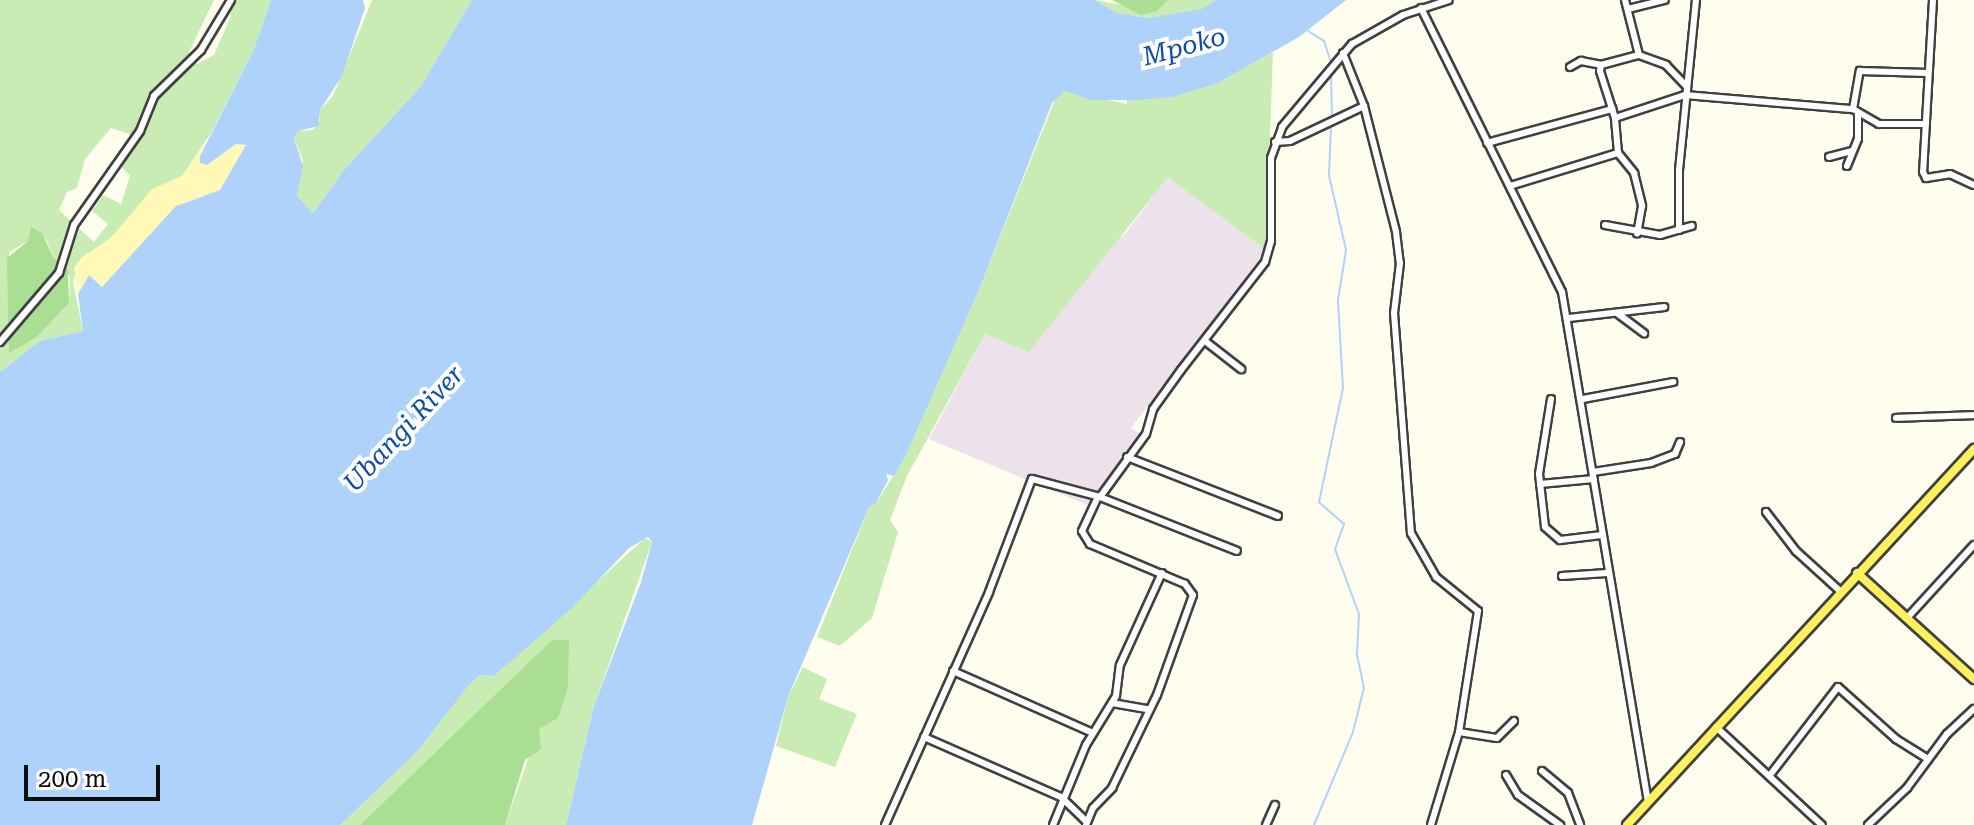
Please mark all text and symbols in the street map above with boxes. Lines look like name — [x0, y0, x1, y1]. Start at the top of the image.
water label: Mpoko — [1139, 21, 1229, 73]
water label: Ubangi River — [338, 359, 470, 499]
scale bar — [28, 749, 164, 799]
text: 200 m — [38, 765, 106, 793]

